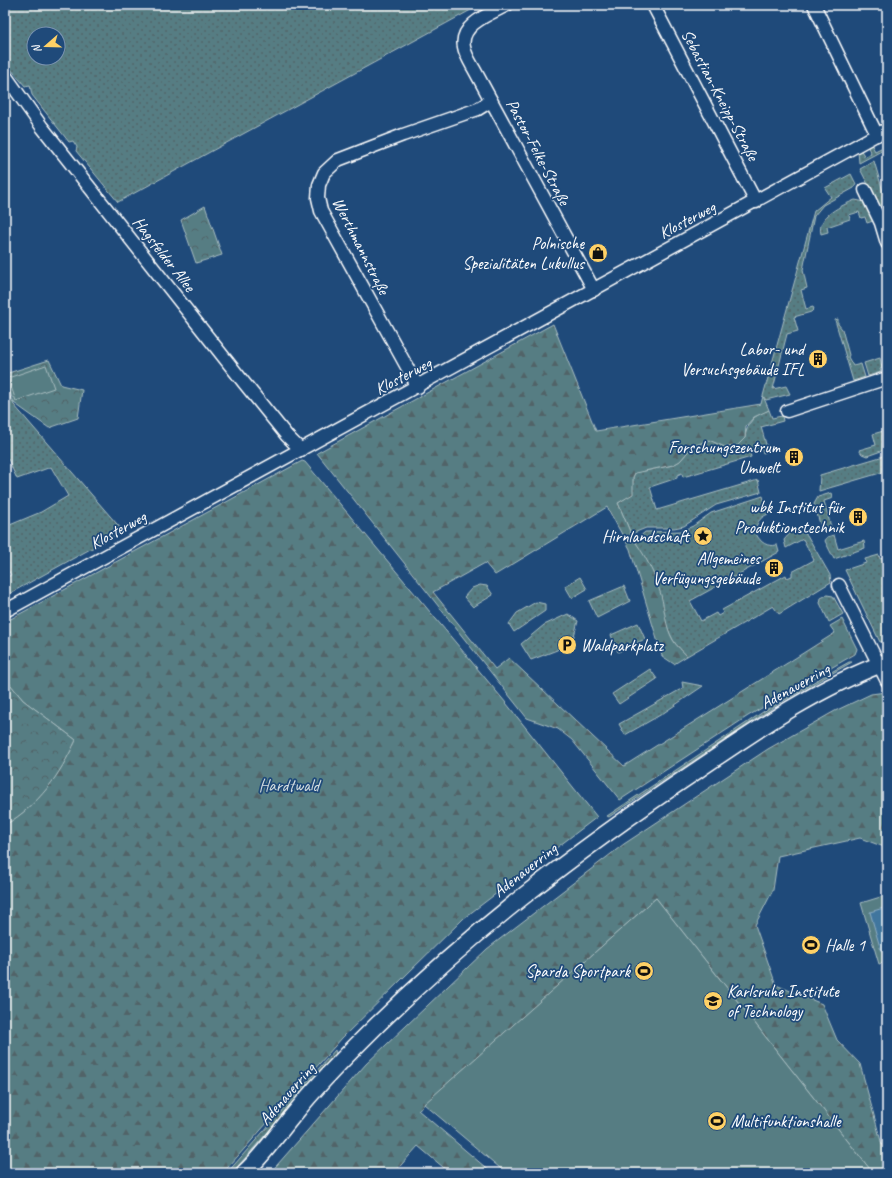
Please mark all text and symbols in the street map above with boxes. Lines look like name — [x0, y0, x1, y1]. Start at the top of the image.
north arrow — [26, 26, 66, 66]
street label: Sebastian-Kneipp-Straße — [677, 26, 764, 165]
text: N — [28, 42, 44, 55]
street label: Pastor-Felke-Straße — [501, 95, 575, 210]
street label: Werthmannstraße — [328, 194, 395, 299]
street label: Klosterweg — [655, 196, 720, 244]
street label: Hagsfelder Allee — [128, 212, 201, 297]
place label: Polnische Spezialitäten Lukullus — [462, 233, 586, 274]
shop icon: Polnische Spezialitäten Lukullus — [587, 242, 609, 264]
place label: Labor- und Versuchsgebäude IFL — [681, 339, 807, 380]
building icon: Labor- und Versuchsgebäude IFL — [807, 348, 829, 370]
street label: Klosterweg — [371, 352, 436, 400]
place label: Forschungszentrum Umwelt — [669, 437, 782, 478]
building icon: Forschungszentrum Umwelt — [783, 446, 805, 468]
place label: wbk Institut für Produktionstechnik — [735, 497, 846, 538]
street label: Klosterweg — [86, 506, 151, 554]
building icon: wbk Institut für Produktionstechnik — [847, 506, 869, 528]
place icon: Hirnlandschaft — [692, 525, 714, 547]
place label: Hirnlandschaft — [602, 526, 691, 547]
place label: Allgemeines Verfügungsgebäude — [653, 548, 762, 589]
building icon: Allgemeines Verfügungsgebäude — [763, 557, 785, 579]
parking icon: Waldparkplatz — [556, 634, 578, 656]
place label: Waldparkplatz — [581, 635, 665, 656]
street label: Adenauerring — [757, 658, 834, 714]
park label: Hardtwald — [259, 775, 322, 796]
street label: Adenauerring — [489, 838, 562, 902]
sports icon: Halle 1 — [800, 934, 822, 956]
place label: Halle 1 — [825, 935, 866, 956]
sports icon: Sparda Sportpark — [633, 960, 655, 982]
place label: Sparda Sportpark — [526, 961, 632, 982]
place label: Karlsruhe Institute of Technology — [727, 981, 840, 1022]
school or university icon: Karlsruhe Institute of Technology — [702, 990, 724, 1012]
street label: Adenauerring — [254, 1058, 321, 1130]
sports icon: Multifunktionshalle — [706, 1110, 728, 1132]
place label: Multifunktionshalle — [731, 1111, 842, 1132]

